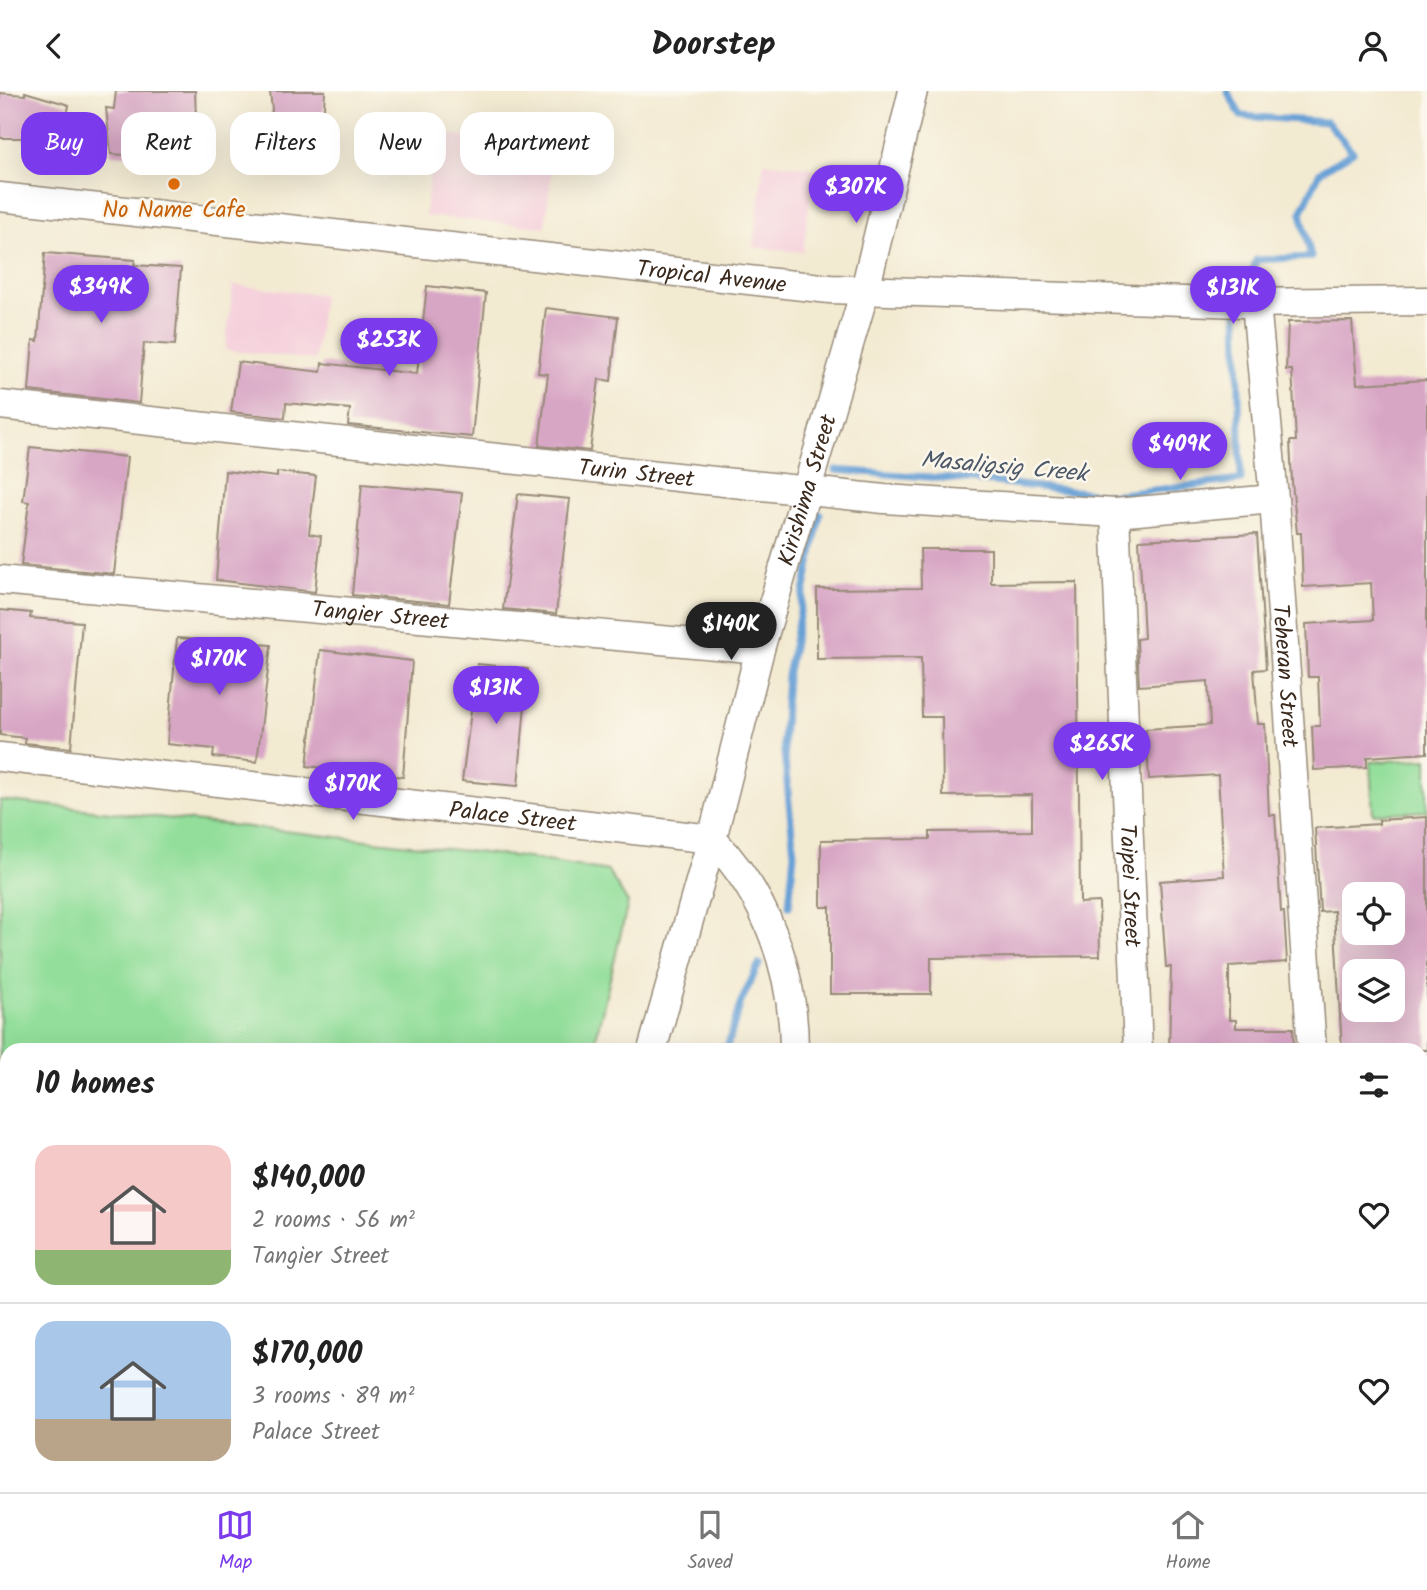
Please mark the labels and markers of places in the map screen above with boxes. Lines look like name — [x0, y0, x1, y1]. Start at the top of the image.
pin: $307K — [807, 165, 905, 225]
marker: No Name Cafe — [166, 176, 182, 192]
place label: No Name Cafe — [102, 193, 246, 229]
pin: $349K — [52, 265, 150, 325]
pin: $131K — [1184, 267, 1282, 326]
pin: $253K — [340, 319, 438, 378]
pin: $409K — [1131, 423, 1229, 482]
pin: $140K — [682, 603, 780, 662]
pin: $170K — [170, 637, 268, 697]
pin: $131K — [447, 667, 545, 726]
pin: $265K — [1053, 723, 1151, 782]
pin: $170K — [304, 763, 402, 822]

